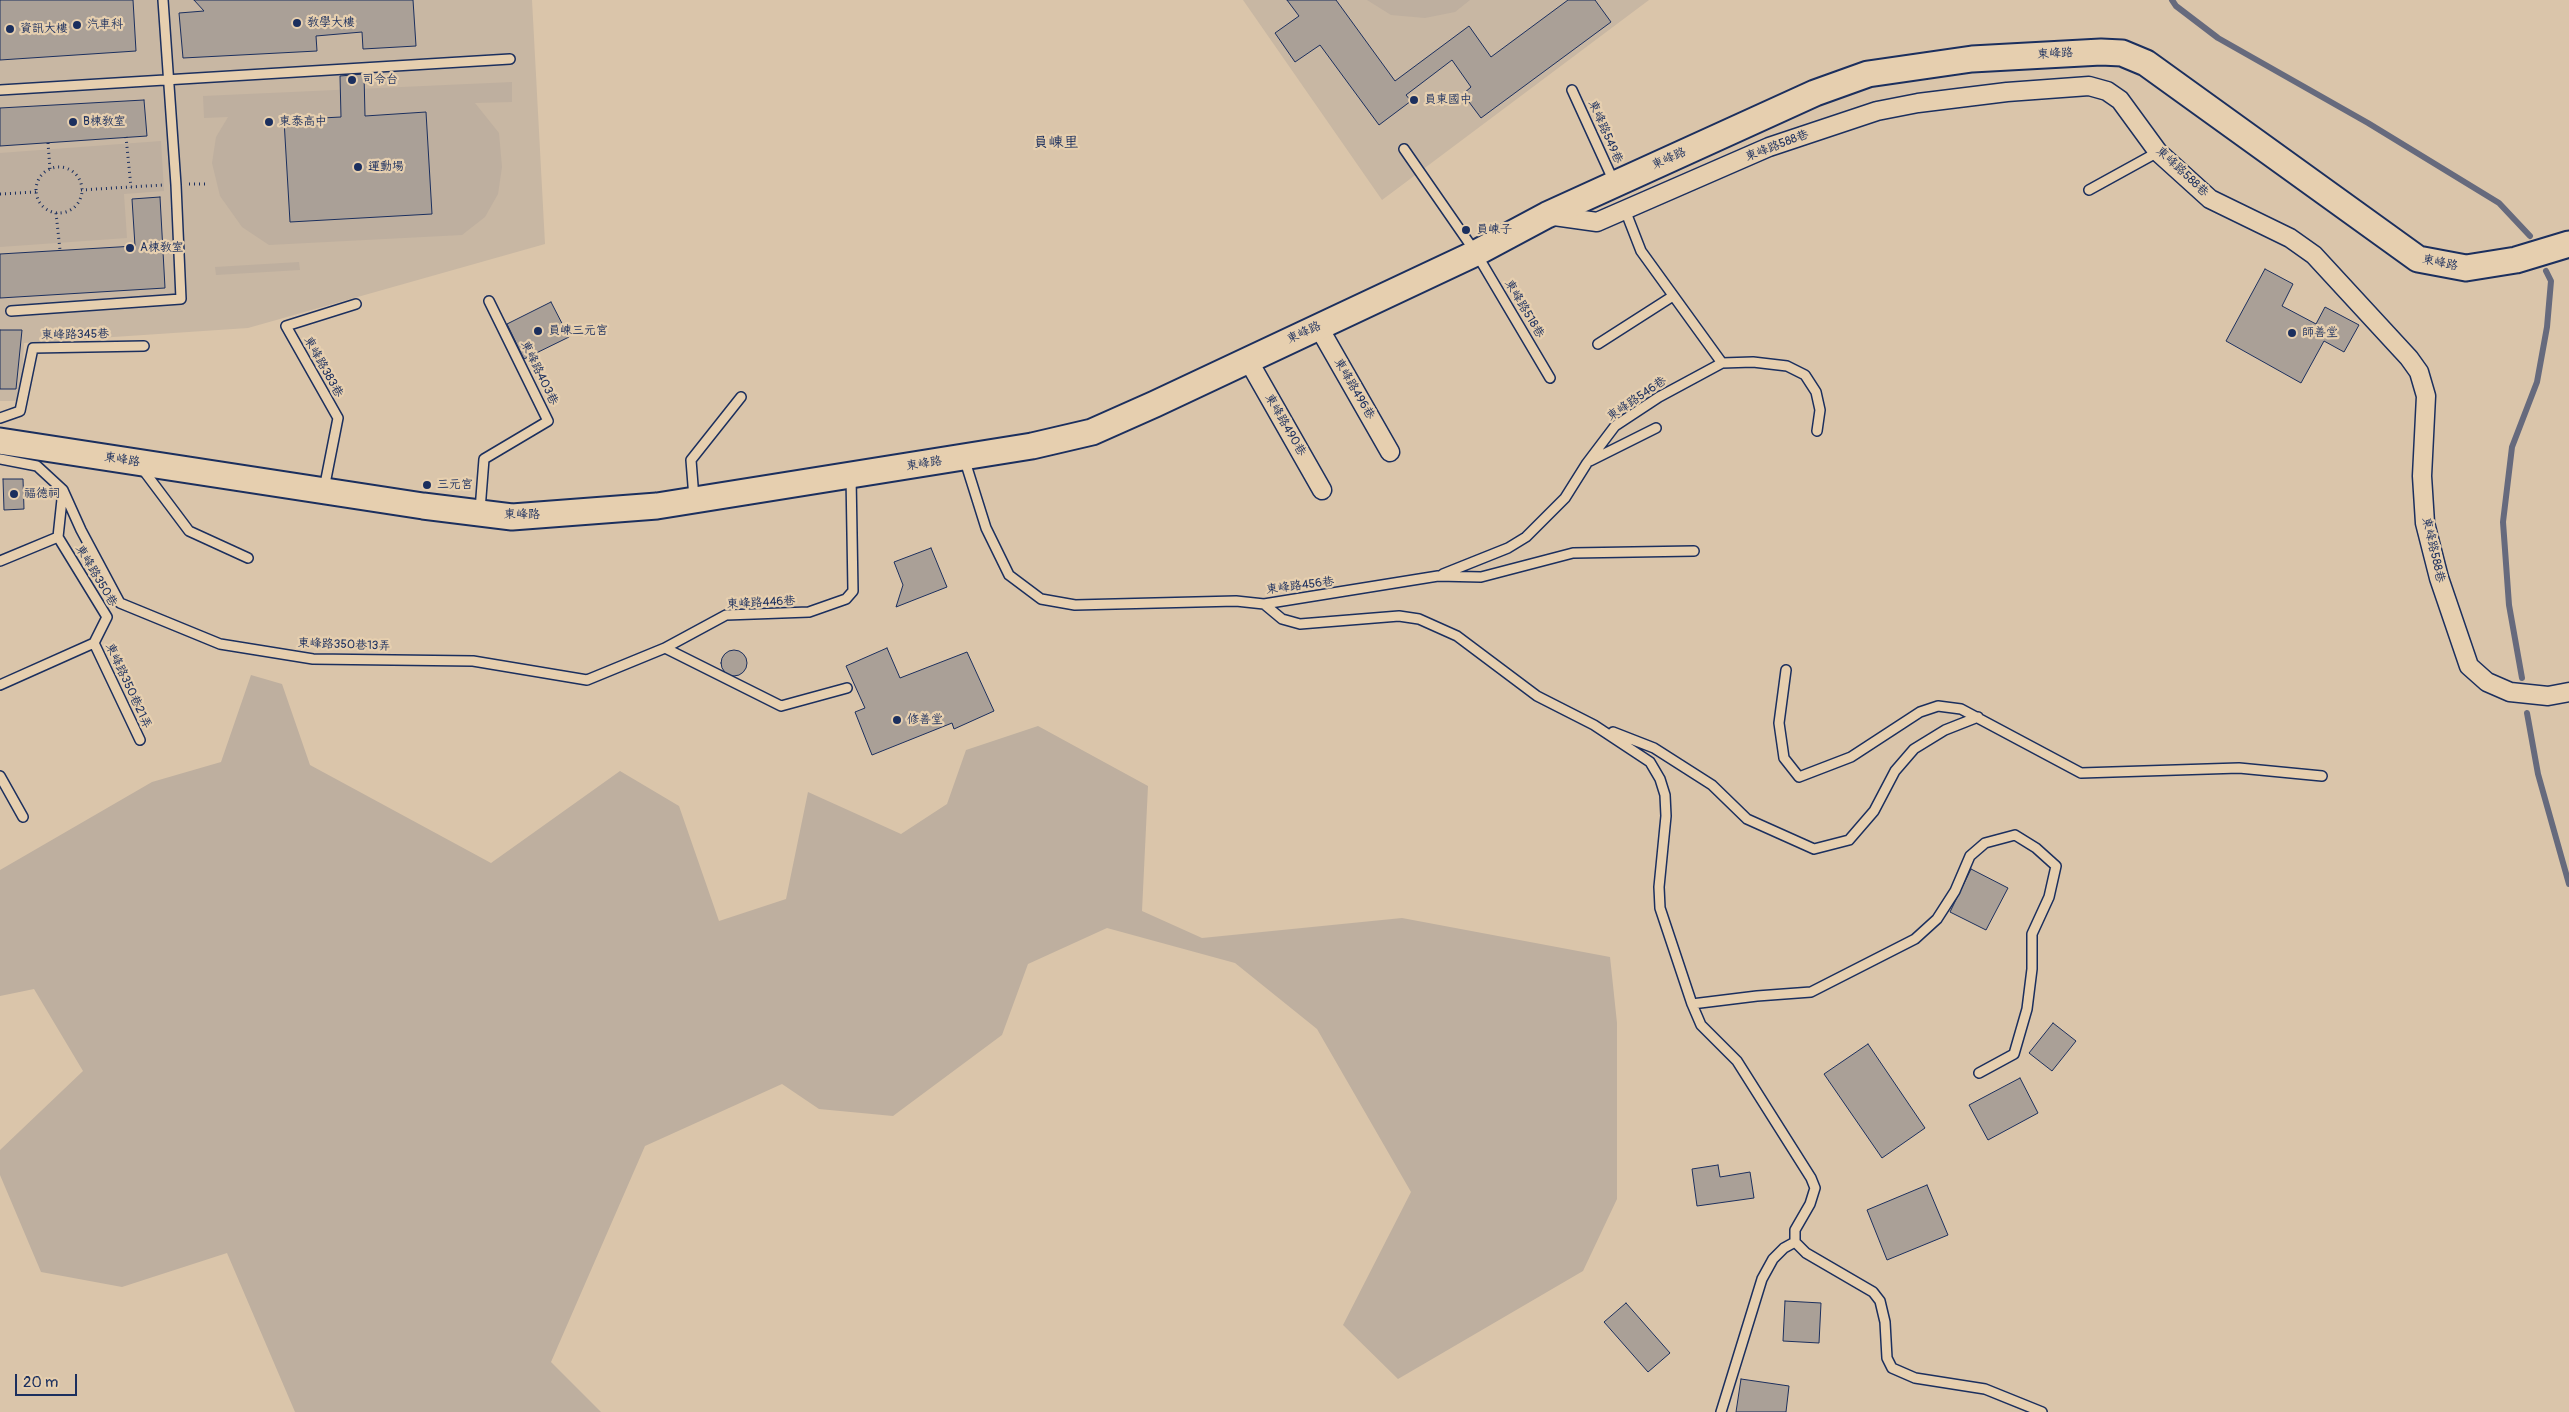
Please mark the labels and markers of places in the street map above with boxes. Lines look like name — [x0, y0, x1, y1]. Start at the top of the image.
place label: 教學大樓 — [307, 16, 355, 30]
marker: 教學大樓 — [291, 17, 303, 29]
place label: 汽車科 — [87, 18, 123, 32]
marker: 汽車科 — [71, 19, 83, 31]
place label: 資訊大樓 — [20, 22, 68, 36]
marker: 資訊大樓 — [4, 23, 16, 35]
place label: 司令台 — [362, 73, 398, 87]
marker: 司令台 — [346, 74, 358, 86]
place label: 員東國中 — [1424, 93, 1472, 107]
marker: 員東國中 — [1408, 94, 1420, 106]
place label: B棟教室 — [83, 115, 126, 129]
place label: 東泰高中 — [279, 115, 327, 129]
marker: B棟教室 — [67, 116, 79, 128]
marker: 東泰高中 — [263, 116, 275, 128]
place label: 運動場 — [368, 160, 404, 174]
marker: 運動場 — [352, 161, 364, 173]
place label: 員崠子 — [1476, 223, 1512, 237]
marker: 員崠子 — [1460, 224, 1472, 236]
place label: A棟教室 — [140, 241, 184, 255]
marker: A棟教室 — [124, 242, 136, 254]
place label: 員崠三元宮 — [548, 324, 608, 338]
marker: 員崠三元宮 — [532, 325, 544, 337]
place label: 師善堂 — [2302, 326, 2338, 340]
marker: 師善堂 — [2286, 327, 2298, 339]
place label: 三元宮 — [437, 478, 473, 492]
marker: 三元宮 — [421, 479, 433, 491]
place label: 福德祠 — [24, 487, 60, 501]
marker: 福德祠 — [8, 488, 20, 500]
place label: 修善堂 — [907, 713, 943, 727]
marker: 修善堂 — [891, 714, 903, 726]

